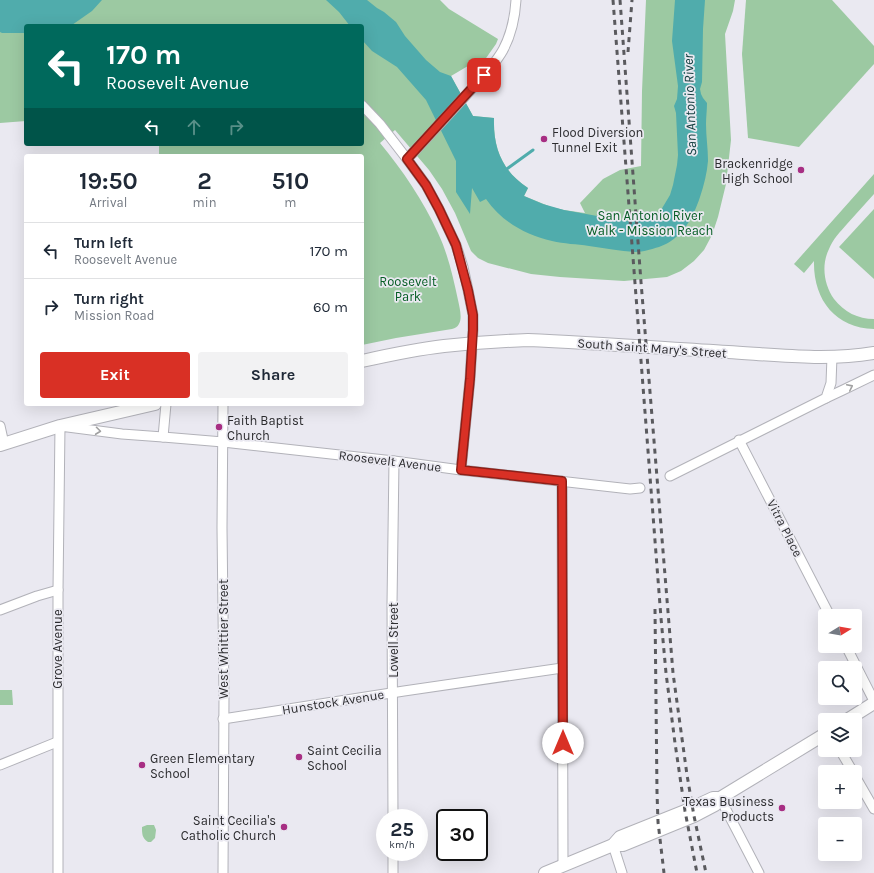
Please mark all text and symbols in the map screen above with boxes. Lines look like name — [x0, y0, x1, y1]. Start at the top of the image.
text: 170 m — [106, 38, 181, 71]
icon: left — [40, 40, 92, 92]
water label: San Antonio River — [680, 53, 700, 156]
pin — [467, 58, 501, 92]
icon: arrive — [473, 64, 495, 86]
text: Roosevelt Avenue — [106, 72, 249, 94]
icon: left — [141, 116, 163, 138]
icon: ahead — [183, 116, 205, 138]
icon: right — [225, 116, 247, 138]
place label: Flood Diversion Tunnel Exit — [552, 125, 643, 155]
marker: Flood Diversion Tunnel Exit — [539, 134, 549, 144]
place label: Brackenridge High School — [714, 156, 793, 186]
marker: Brackenridge High School — [796, 165, 806, 175]
text: 19:50 — [79, 167, 138, 195]
text: 2 — [197, 167, 212, 195]
text: 510 — [271, 167, 309, 195]
text: Arrival — [89, 195, 127, 210]
text: min — [193, 195, 216, 210]
text: m — [284, 195, 296, 210]
park label: San Antonio River Walk - Mission Reach — [587, 208, 713, 238]
text: Turn left — [74, 234, 133, 252]
icon: left — [40, 240, 62, 262]
text: 170 m — [310, 242, 348, 260]
text: Roosevelt Avenue — [74, 252, 177, 267]
park label: Roosevelt Park — [379, 274, 437, 304]
text: Turn right — [74, 290, 144, 308]
icon: right — [40, 296, 62, 318]
text: 60 m — [313, 298, 348, 316]
text: Mission Road — [74, 308, 154, 323]
street label: South Saint Mary's Street — [577, 335, 727, 361]
button: Exit — [40, 352, 190, 398]
button: Share — [198, 352, 348, 398]
one-way arrow — [846, 384, 853, 392]
place label: Faith Baptist Church — [227, 413, 304, 443]
marker: Faith Baptist Church — [214, 422, 224, 432]
one-way arrow — [95, 426, 101, 435]
street label: Roosevelt Avenue — [338, 447, 442, 475]
street label: Vitra Place — [764, 497, 806, 559]
street label: West Whittier Street — [216, 579, 231, 699]
street label: Lowell Street — [386, 602, 401, 678]
street label: Grove Avenue — [50, 609, 65, 689]
north arrow — [818, 609, 862, 653]
map controls — [818, 609, 862, 861]
button: search — [818, 661, 862, 705]
street label: Hunstock Avenue — [281, 686, 385, 717]
button: layers — [818, 713, 862, 757]
position arrow — [542, 722, 584, 764]
place label: Saint Cecilia School — [307, 743, 382, 773]
place label: Green Elementary School — [150, 751, 254, 781]
marker: Saint Cecilia School — [294, 752, 304, 762]
marker: Green Elementary School — [137, 760, 147, 770]
button: + — [818, 765, 862, 809]
place label: Texas Business Products — [683, 794, 774, 824]
marker: Texas Business Products — [777, 803, 787, 813]
speed limit sign: 30 — [436, 809, 488, 861]
place label: Saint Cecilia's Catholic Church — [181, 813, 276, 843]
button: − — [818, 817, 862, 861]
text: 25 — [390, 818, 414, 841]
marker: Saint Cecilia's Catholic Church — [279, 822, 289, 832]
text: km/h — [389, 839, 415, 851]

